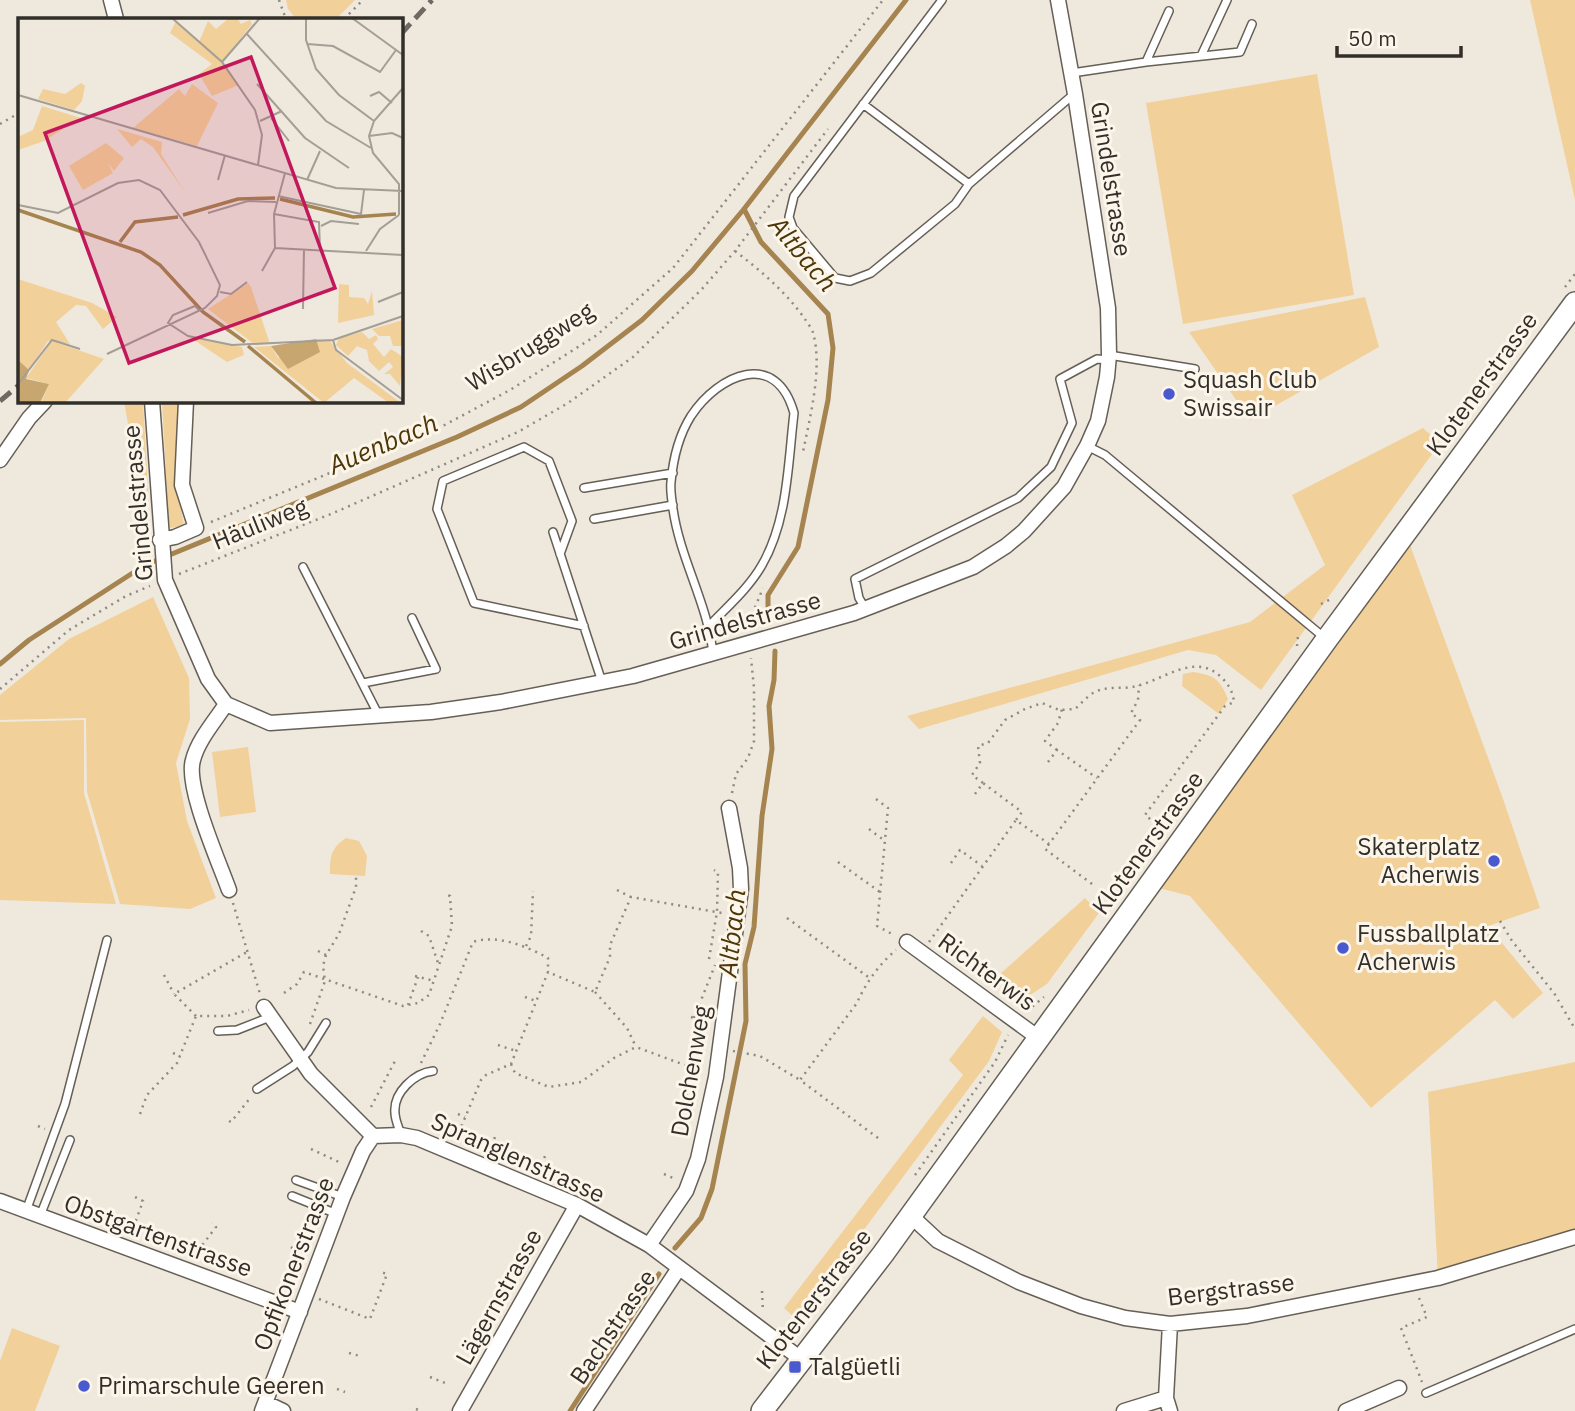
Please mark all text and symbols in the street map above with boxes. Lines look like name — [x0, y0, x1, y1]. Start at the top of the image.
scale bar — [1337, 14, 1461, 58]
inset map — [18, 18, 402, 402]
text: 50 m — [1348, 24, 1397, 52]
street label: Grindelstrasse — [1084, 99, 1140, 259]
water label: Altbach — [762, 208, 845, 298]
street label: Wisbruggweg — [459, 294, 600, 398]
street label: Klotenerstrasse — [1418, 305, 1544, 462]
place label: Squash Club Swissair — [1183, 363, 1317, 423]
marker: Squash Club Swissair — [1161, 386, 1177, 402]
water label: Auenbach — [322, 405, 443, 482]
street label: Grindelstrasse — [114, 424, 160, 582]
street label: Häuliweg — [207, 489, 312, 557]
street label: Grindelstrasse — [665, 583, 824, 657]
street label: Klotenerstrasse — [1084, 764, 1210, 921]
place label: Skaterplatz Acherwis — [1358, 830, 1480, 890]
marker: Skaterplatz Acherwis — [1486, 853, 1502, 869]
water label: Altbach — [709, 887, 753, 980]
place label: Fussballplatz Acherwis — [1357, 917, 1499, 977]
street label: Richterwis — [932, 925, 1043, 1018]
marker: Fussballplatz Acherwis — [1335, 940, 1351, 956]
street label: Dolchenweg — [663, 1002, 717, 1139]
street label: Spranglenstrasse — [427, 1104, 610, 1210]
street label: Opfikonerstrasse — [245, 1172, 341, 1355]
street label: Obstgartenstrasse — [60, 1186, 257, 1284]
street label: Klotenerstrasse — [748, 1221, 878, 1375]
street label: Lägernstrasse — [448, 1223, 549, 1370]
street label: Bachstrasse — [562, 1263, 662, 1390]
street label: Bergstrasse — [1166, 1265, 1296, 1313]
place label: Talgüetli — [809, 1350, 901, 1382]
marker: Talgüetli — [787, 1359, 803, 1375]
place label: Primarschule Geeren — [98, 1369, 325, 1401]
marker: Primarschule Geeren — [76, 1378, 92, 1394]

